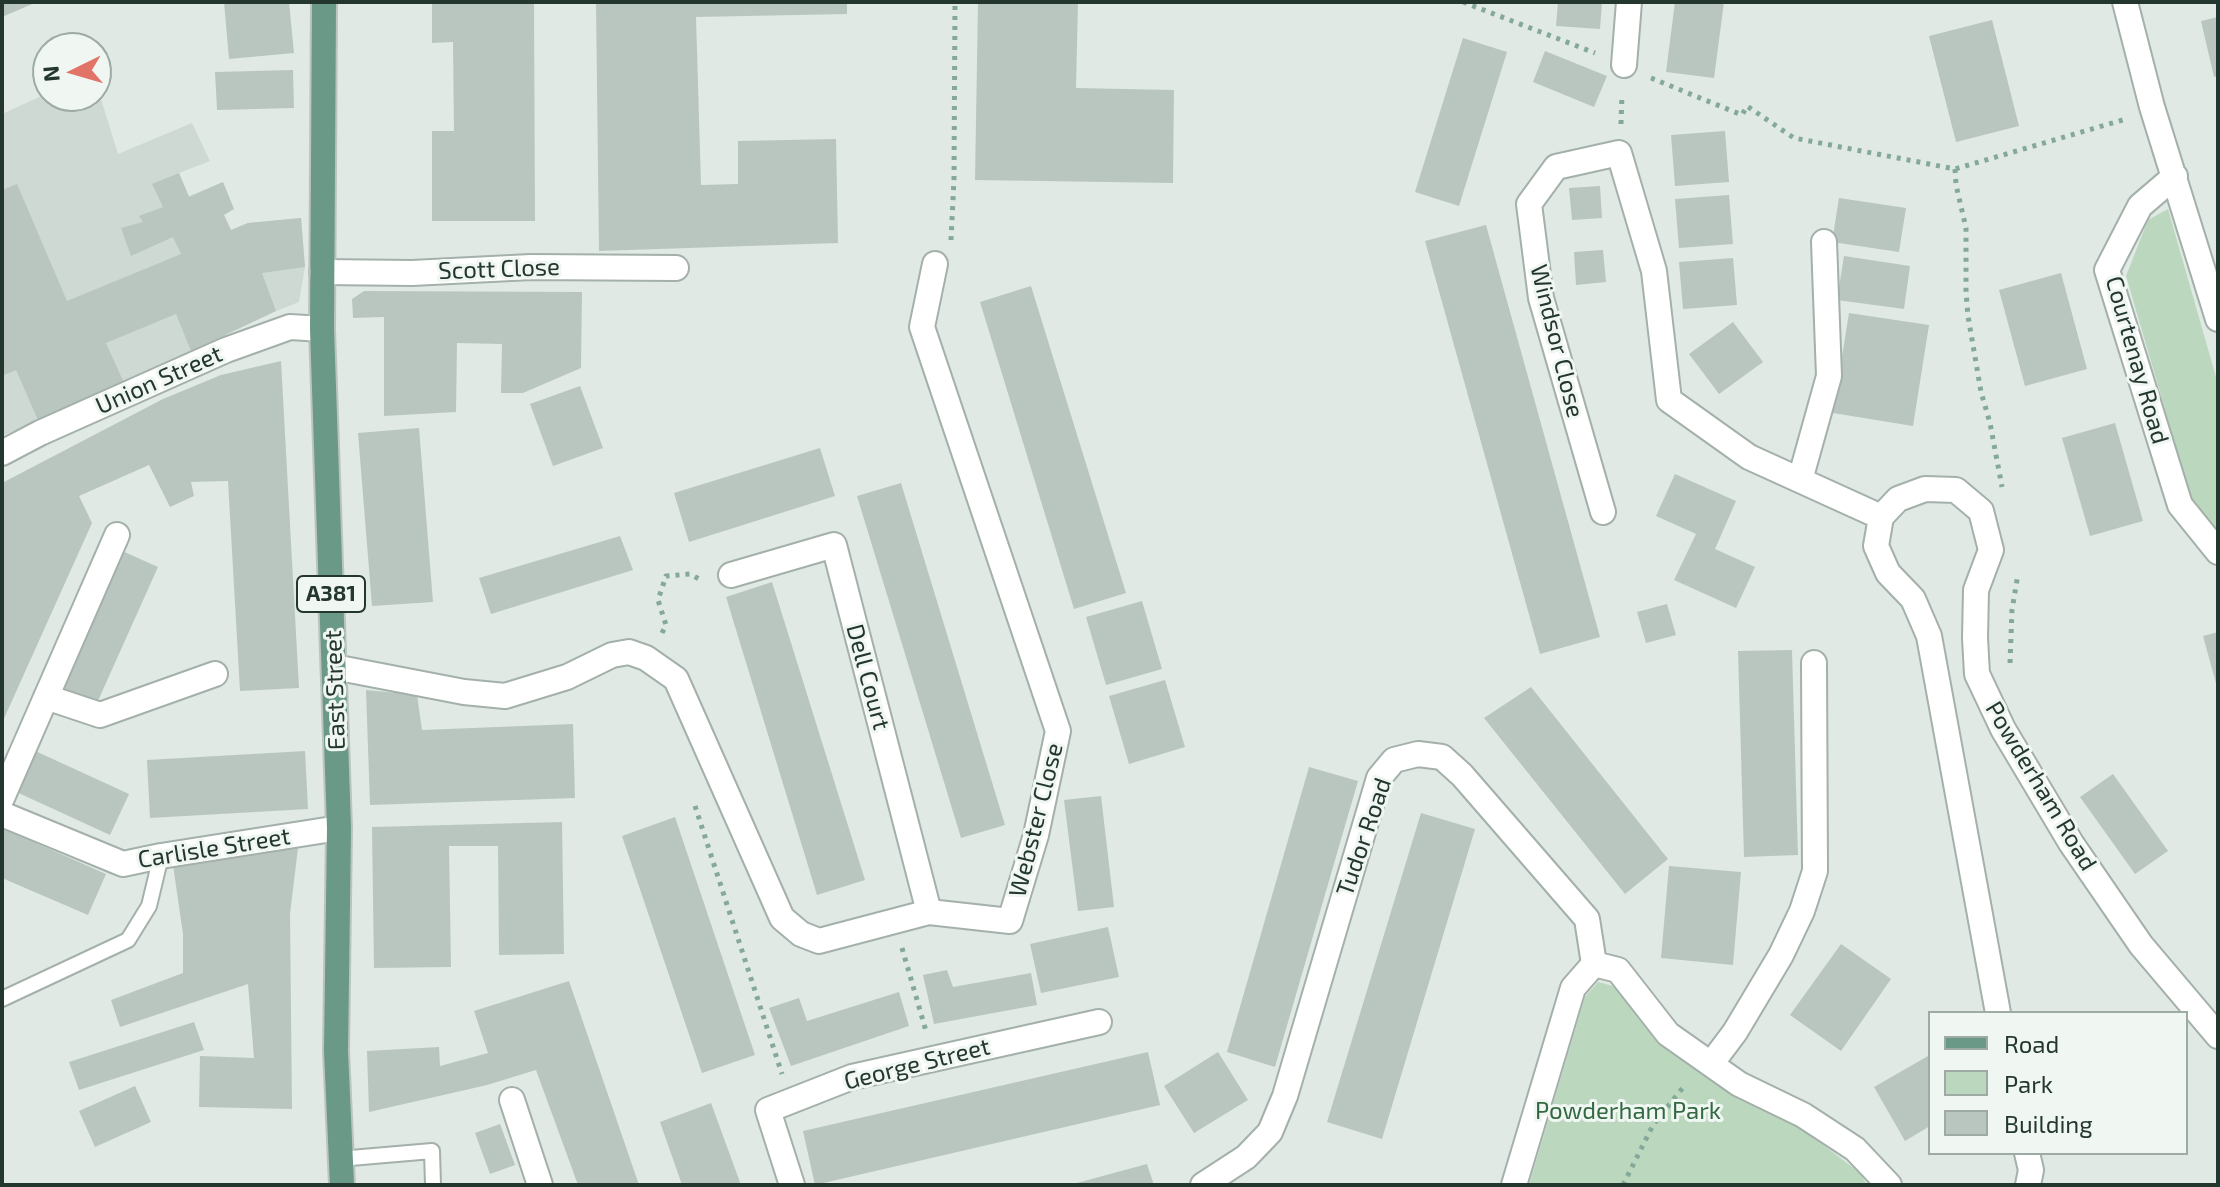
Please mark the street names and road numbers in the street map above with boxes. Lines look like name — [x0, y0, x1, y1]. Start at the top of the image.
street label: Scott Close — [438, 252, 560, 286]
street label: Windsor Close — [1524, 261, 1590, 421]
street label: Courtenay Road — [2099, 273, 2175, 447]
street label: Union Street — [91, 339, 227, 421]
road number: A381 — [297, 576, 365, 612]
street label: Dell Court — [840, 621, 896, 733]
street label: East Street — [319, 630, 351, 750]
street label: Powderham Road — [1979, 696, 2103, 876]
street label: Webster Close — [1003, 740, 1069, 900]
street label: Tudor Road — [1330, 774, 1398, 900]
street label: Carlisle Street — [136, 822, 292, 874]
street label: George Street — [841, 1032, 993, 1096]

